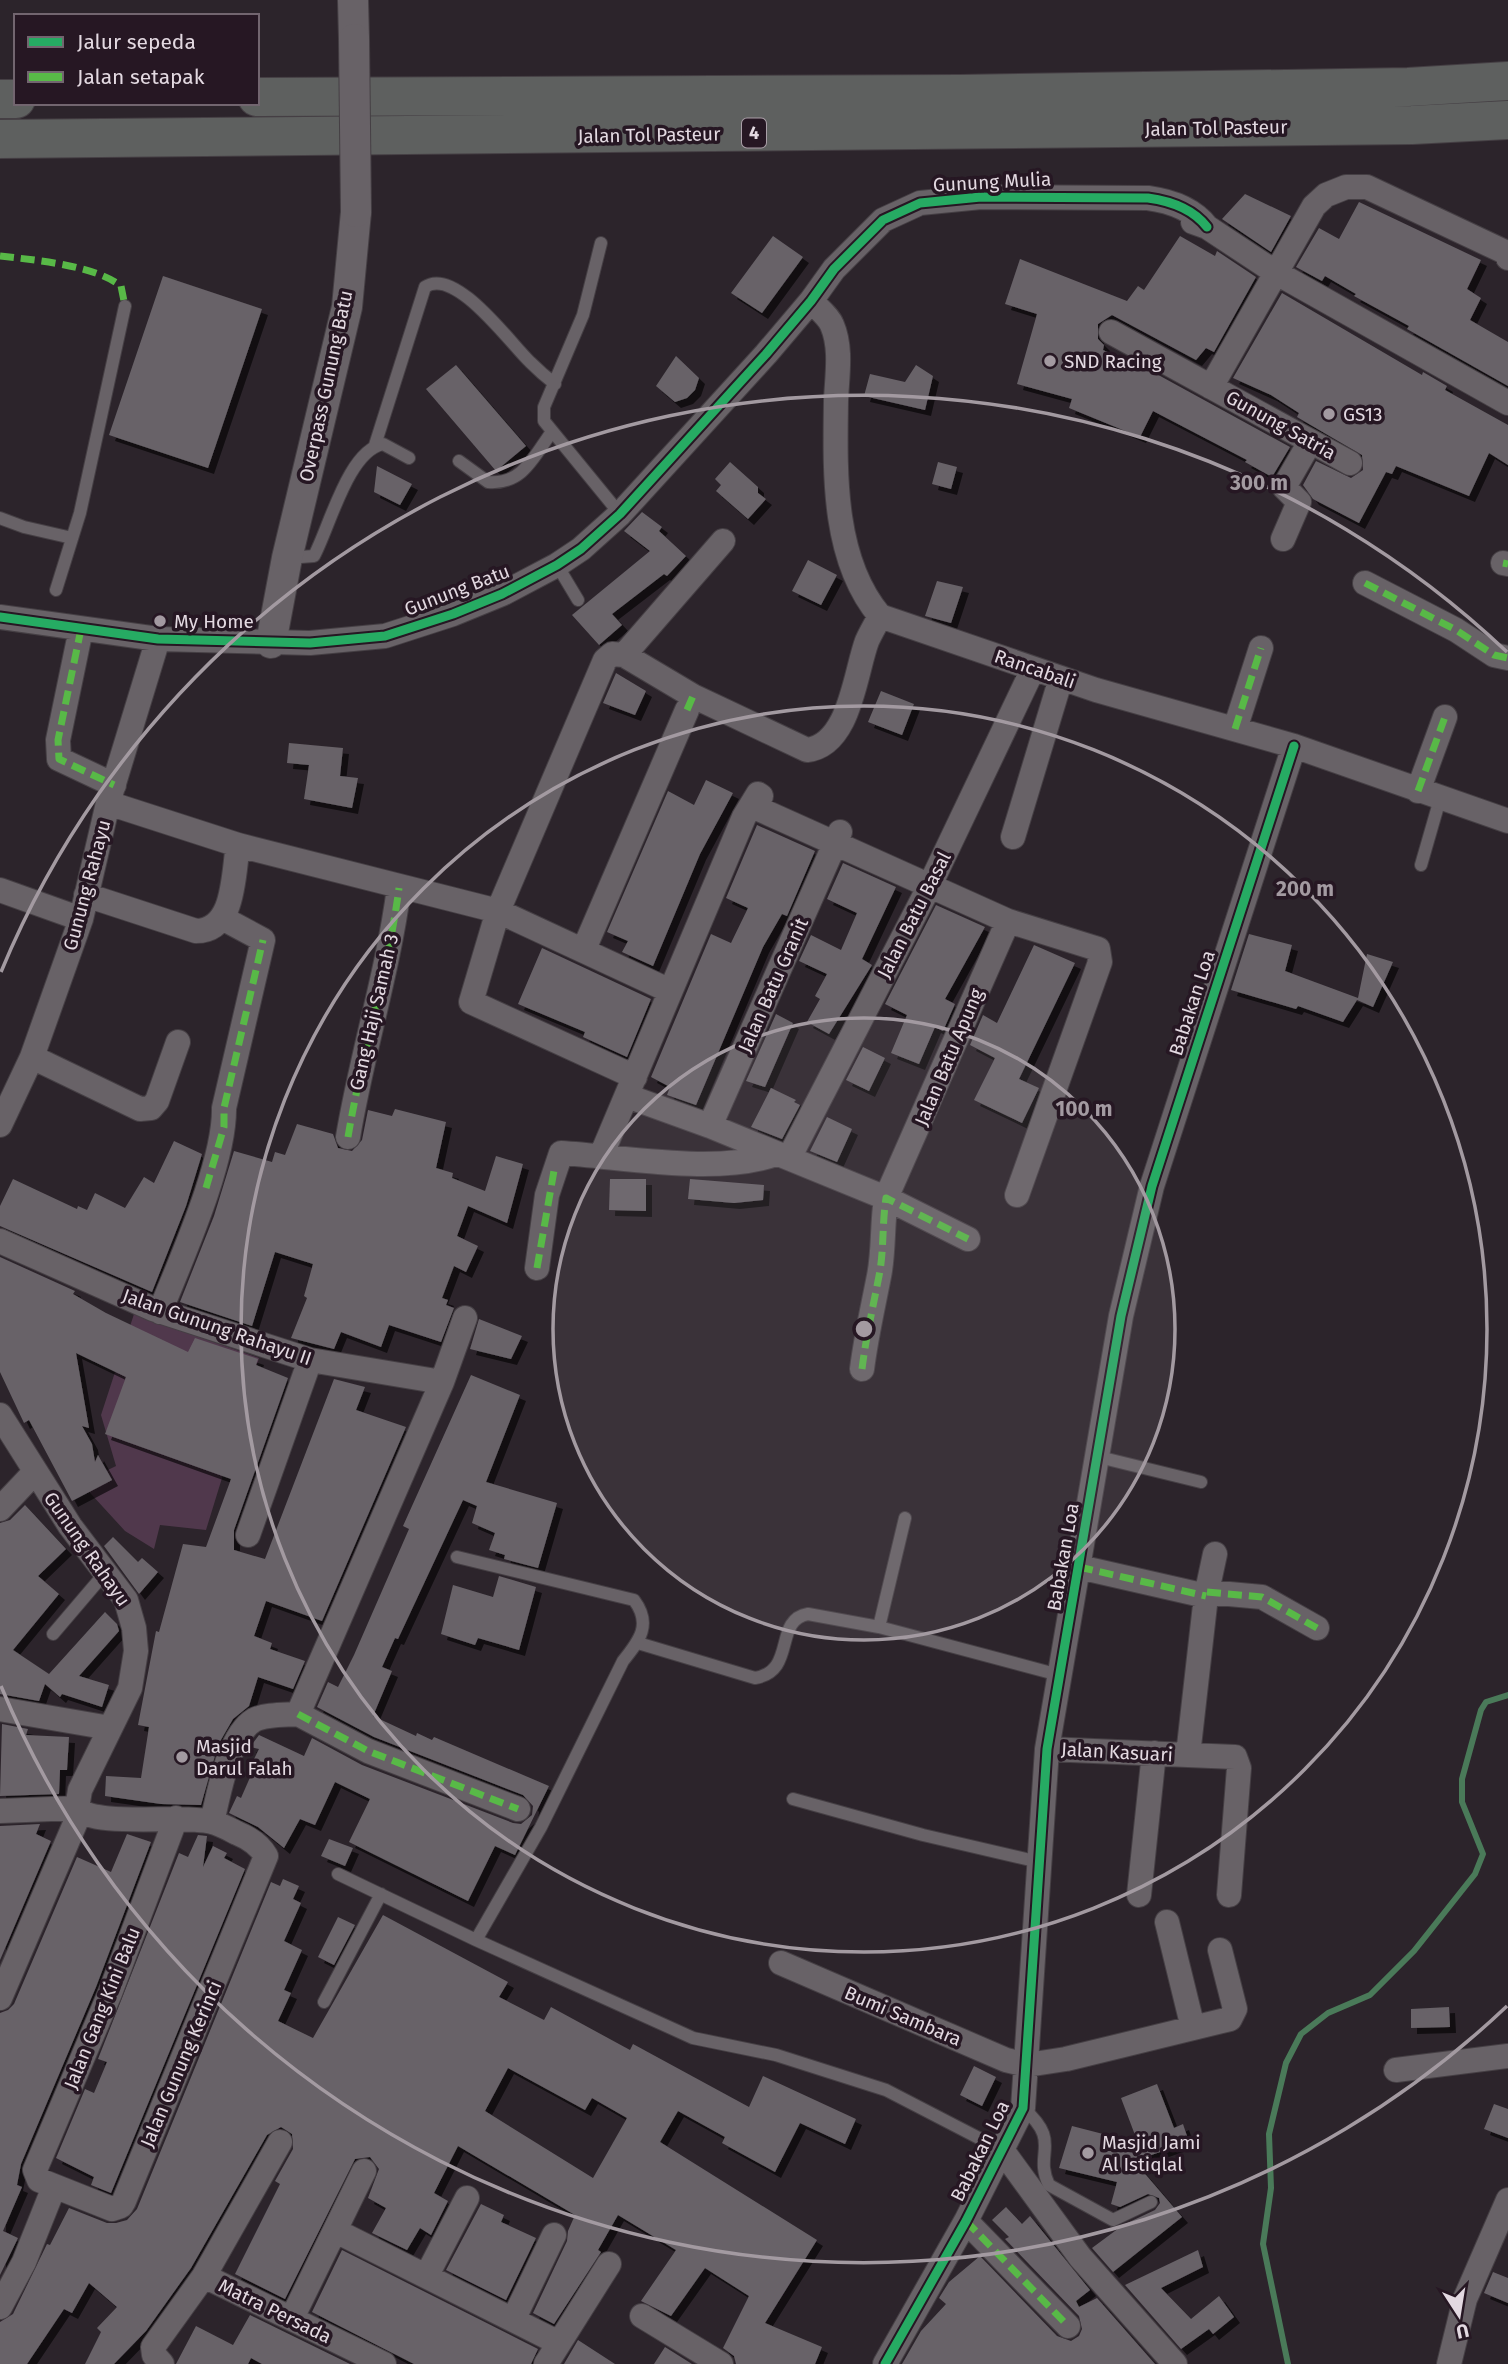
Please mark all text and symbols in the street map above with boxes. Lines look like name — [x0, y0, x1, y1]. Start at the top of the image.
legend — [14, 14, 259, 105]
text: Jalur sepeda — [77, 29, 196, 55]
text: Jalan setapak — [77, 64, 205, 90]
street label: Jalan Tol Pasteur — [1144, 115, 1288, 141]
road number: 4 — [742, 118, 766, 148]
street label: Jalan Tol Pasteur — [577, 122, 721, 148]
street label: Gunung Mulia — [932, 167, 1052, 197]
street label: Overpass Gunung Batu — [294, 288, 358, 484]
place label: SND Racing — [1064, 350, 1162, 373]
marker: SND Racing — [1042, 353, 1058, 369]
street label: Gunung Satria — [1222, 385, 1340, 465]
place label: GS13 — [1343, 403, 1383, 426]
marker: GS13 — [1321, 406, 1337, 422]
text: 300 m — [1229, 470, 1288, 496]
street label: Gunung Batu — [401, 559, 513, 621]
place label: My Home — [174, 610, 254, 633]
marker: My Home — [152, 613, 168, 629]
street label: Rancabali — [991, 644, 1079, 694]
street label: Gunung Rahayu — [58, 817, 116, 953]
street label: Jalan Batu Basal — [872, 848, 956, 982]
text: 200 m — [1276, 876, 1334, 902]
street label: Jalan Batu Granit — [733, 914, 813, 1056]
street label: Gang Haji Samah 3 — [345, 931, 403, 1093]
street label: Babakan Loa — [1164, 947, 1220, 1059]
street label: Jalan Batu Apung — [910, 985, 988, 1129]
text: 100 m — [1055, 1096, 1113, 1122]
street label: Jalan Gunung Rahayu II — [119, 1284, 315, 1370]
centre of rings — [852, 1317, 876, 1341]
street label: Gunung Rahayu — [39, 1487, 135, 1611]
street label: Babakan Loa — [1042, 1501, 1084, 1613]
place label: Masjid Darul Falah — [196, 1735, 293, 1780]
street label: Jalan Kasuari — [1060, 1738, 1174, 1766]
marker: Masjid Darul Falah — [174, 1749, 190, 1765]
street label: Jalan Gang Kini Balu — [59, 1924, 145, 2092]
street label: Jalan Gunung Kerinci — [135, 1977, 227, 2151]
street label: Bumi Sambara — [841, 1981, 965, 2051]
street label: Babakan Loa — [946, 2097, 1014, 2205]
place label: Masjid Jami Al Istiqlal — [1102, 2131, 1201, 2176]
marker: Masjid Jami Al Istiqlal — [1080, 2145, 1096, 2161]
street label: Matra Persada — [215, 2274, 335, 2348]
north arrow — [1424, 2280, 1494, 2350]
text: U — [1454, 2319, 1471, 2344]

